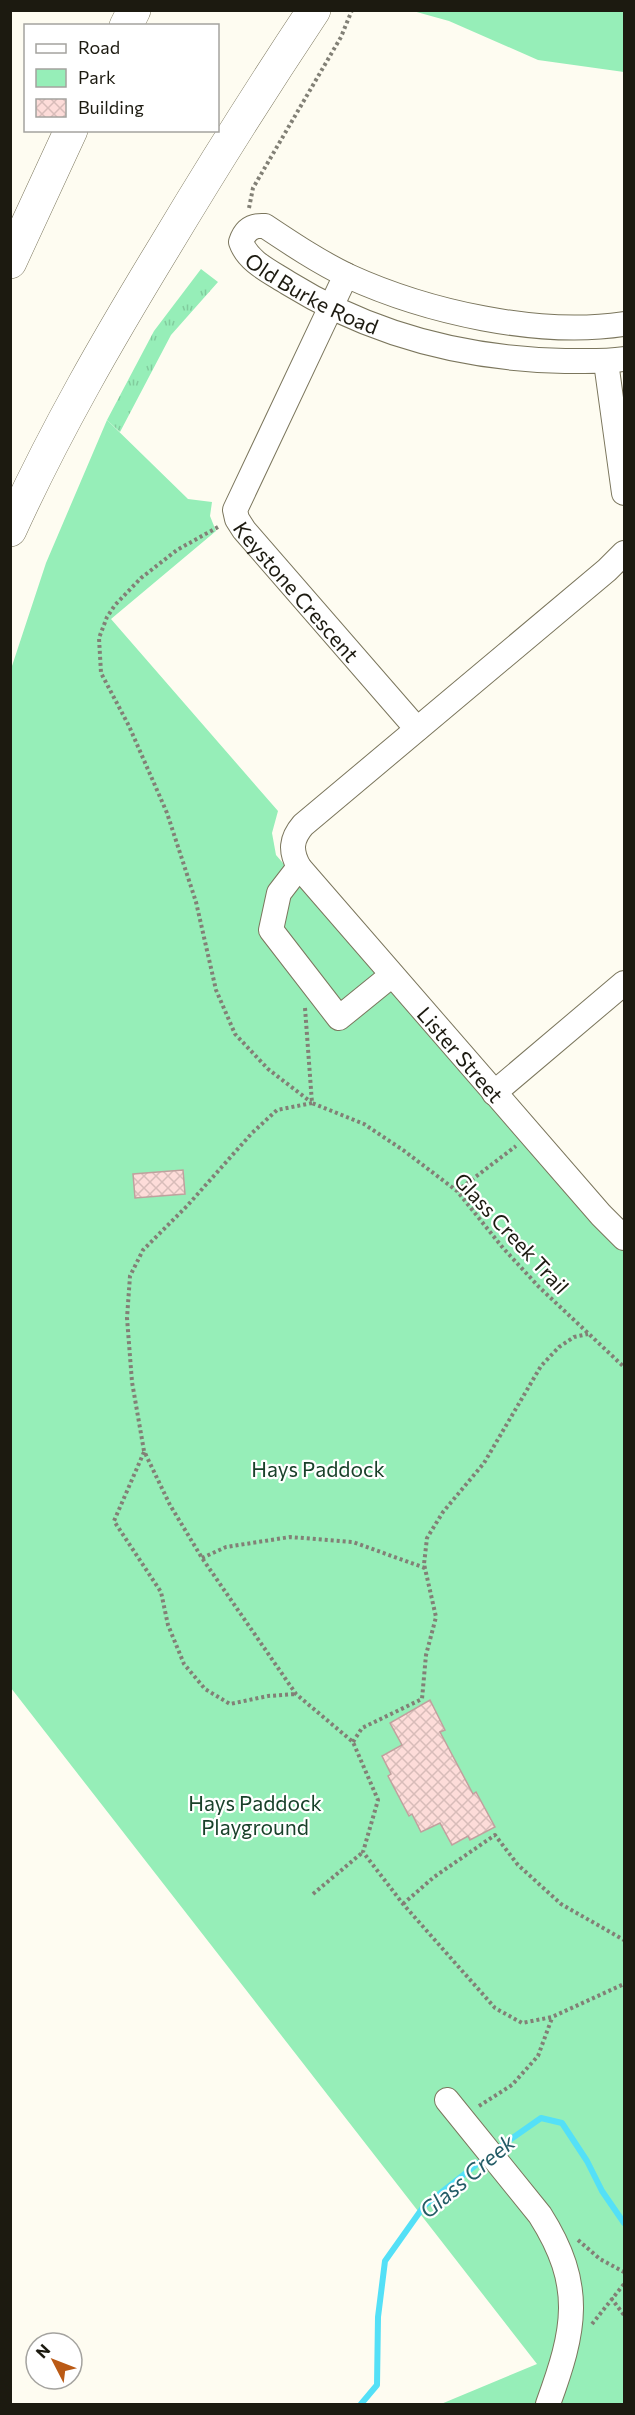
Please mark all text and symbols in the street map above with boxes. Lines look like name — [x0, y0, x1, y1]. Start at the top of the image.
legend — [24, 24, 219, 132]
text: Road — [78, 36, 120, 58]
text: Park — [78, 66, 116, 88]
text: Building — [78, 96, 144, 118]
street label: Old Burke Road — [241, 247, 382, 338]
street label: Keystone Crescent — [229, 516, 365, 666]
street label: Lister Street — [413, 1001, 509, 1107]
street label: Glass Creek Trail — [450, 1167, 574, 1299]
park label: Hays Paddock — [251, 1456, 385, 1481]
park label: Hays Paddock Playground — [188, 1790, 322, 1839]
water label: Glass Creek — [414, 2128, 521, 2224]
north arrow — [24, 2331, 84, 2391]
text: N — [31, 2340, 54, 2361]

